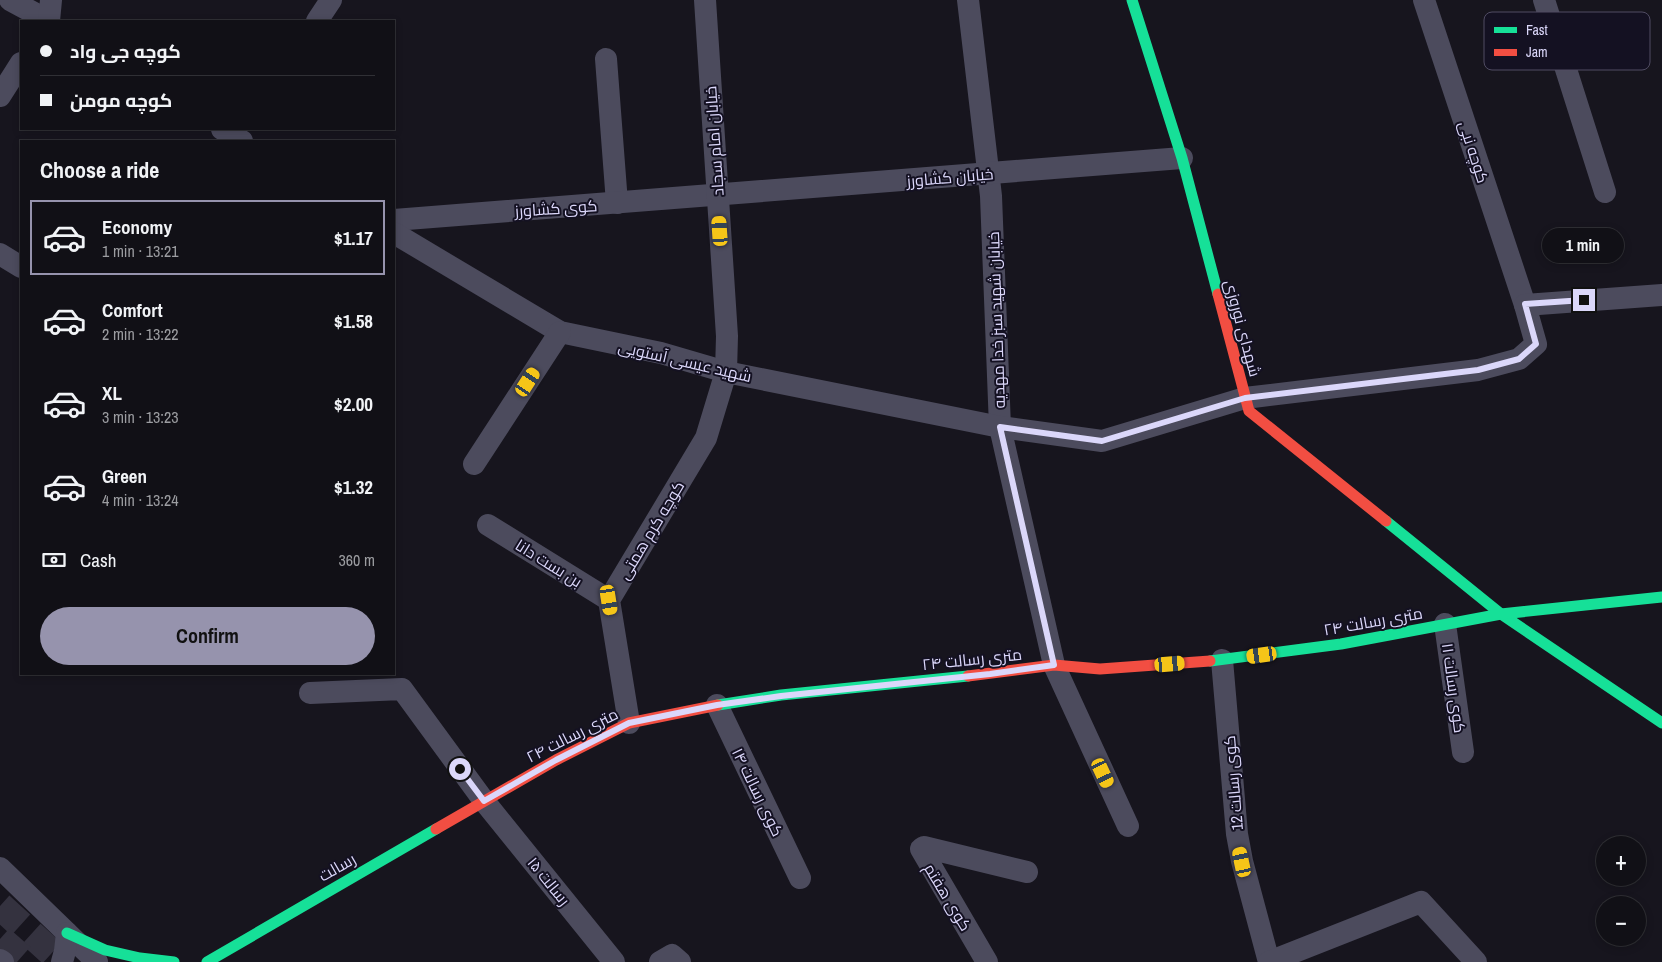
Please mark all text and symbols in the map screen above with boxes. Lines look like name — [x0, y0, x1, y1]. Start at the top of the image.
legend — [1484, 12, 1650, 70]
text: Fast — [1526, 21, 1548, 39]
text: کوچه جی واد — [70, 38, 181, 64]
text: Jam — [1526, 43, 1548, 61]
street label: خیابان امام سجاد — [699, 85, 730, 197]
text: کوچه مومن — [70, 87, 172, 113]
street label: کوچه نبی — [1453, 118, 1494, 186]
text: Choose a ride — [40, 155, 159, 185]
street label: خیابان کشاورز — [905, 162, 994, 192]
street label: کوی کشاورز — [513, 194, 598, 222]
text: Economy — [102, 214, 172, 240]
icon: car — [42, 215, 87, 260]
car — [711, 216, 728, 246]
text: $1.17 — [334, 225, 373, 251]
callout: 1 min — [1543, 228, 1625, 262]
street label: خیابان شهید سبز خدا مهدیه — [982, 231, 1010, 409]
text: 1 min — [1566, 234, 1600, 256]
text: 1 min · 13:21 — [102, 240, 179, 262]
street label: شهدای نوروزی — [1219, 277, 1267, 379]
route end — [1573, 289, 1595, 311]
text: Comfort — [102, 297, 163, 323]
icon: car — [42, 298, 87, 343]
text: $1.58 — [334, 308, 373, 334]
text: 2 min · 13:22 — [102, 323, 179, 345]
street label: شهید عیسی آستویی — [616, 335, 754, 387]
car — [513, 365, 542, 399]
text: XL — [102, 380, 122, 406]
icon: car — [42, 381, 87, 426]
text: $2.00 — [334, 391, 373, 417]
text: 3 min · 13:23 — [102, 406, 179, 428]
text: Green — [102, 463, 147, 489]
icon: car — [42, 464, 87, 509]
text: $1.32 — [334, 474, 373, 500]
street label: کوچه کرم همتی — [613, 476, 690, 584]
text: 4 min · 13:24 — [102, 489, 179, 511]
street label: بن بست دانا — [511, 534, 587, 592]
icon: cash — [40, 546, 68, 574]
text: Cash — [80, 547, 116, 573]
text: 360 m — [339, 549, 375, 571]
car — [599, 584, 618, 616]
street label: ۲۴ متری رسالت — [1322, 601, 1424, 641]
button: Confirm — [40, 607, 375, 665]
street label: کوی رسالت ۱۱ — [1437, 642, 1471, 734]
street label: ۲۴ متری رسالت — [921, 643, 1023, 675]
car — [1246, 645, 1277, 665]
car — [1154, 655, 1185, 673]
street label: ۲۴ متری رسالت — [522, 702, 622, 768]
street label: کوی رسالت 12 — [1218, 735, 1248, 831]
street label: کوی رسالت ۱۴ — [727, 744, 789, 840]
car — [1089, 756, 1116, 790]
route start — [449, 758, 471, 780]
map controls — [1596, 836, 1646, 946]
button: + — [1596, 836, 1646, 886]
car — [1231, 846, 1252, 878]
street label: رسالت — [314, 848, 360, 886]
street label: رسالت ۱۵ — [523, 852, 575, 910]
street label: کوی هفتم — [918, 859, 977, 936]
button: − — [1596, 896, 1646, 946]

